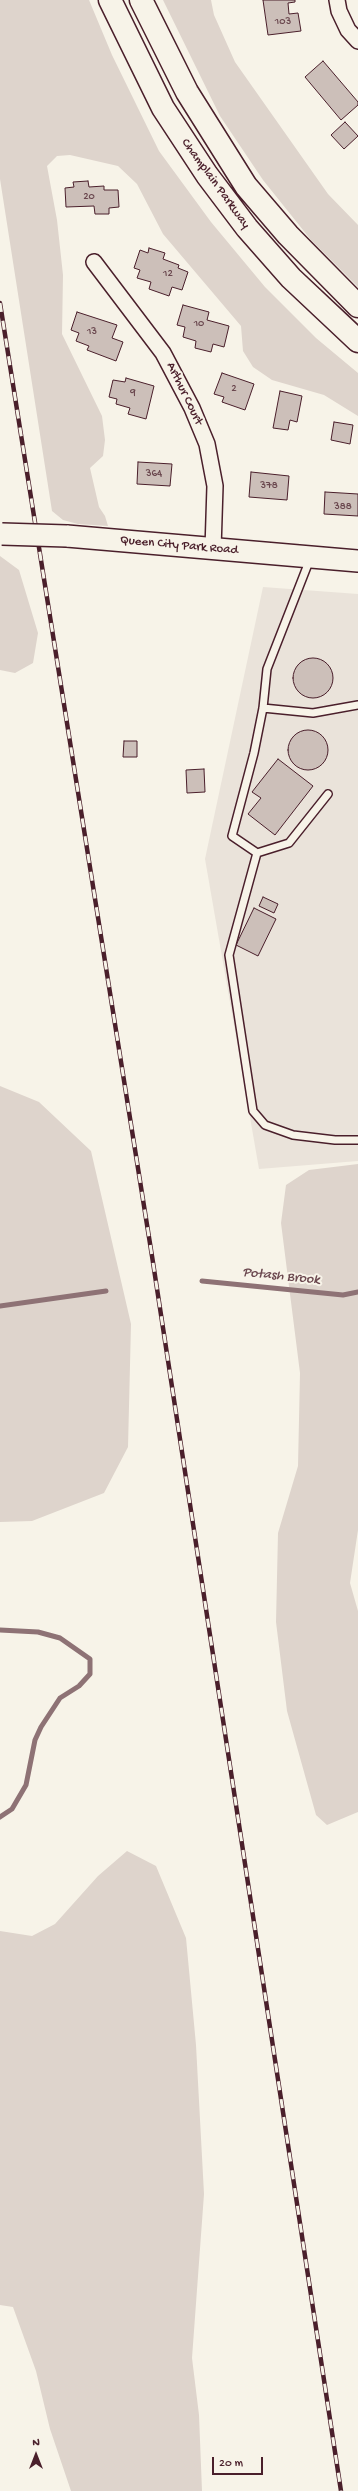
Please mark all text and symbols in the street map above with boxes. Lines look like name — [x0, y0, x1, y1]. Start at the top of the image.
house number: 103 — [275, 15, 291, 29]
street label: Champlain Parkway — [177, 136, 253, 232]
house number: 20 — [83, 190, 95, 204]
house number: 12 — [163, 267, 173, 281]
house number: 10 — [194, 317, 204, 331]
house number: 13 — [87, 325, 97, 339]
street label: Arthur Court — [162, 360, 206, 428]
house number: 2 — [231, 382, 237, 396]
house number: 9 — [130, 386, 136, 400]
house number: 364 — [146, 467, 162, 481]
house number: 378 — [260, 479, 278, 493]
house number: 388 — [334, 500, 352, 514]
street label: Queen City Park Road — [119, 533, 239, 559]
water label: Potash Brook — [242, 1265, 320, 1289]
north arrow — [16, 2435, 56, 2475]
text: N — [32, 2437, 40, 2449]
scale bar — [214, 2449, 265, 2475]
text: 20 m — [219, 2457, 243, 2471]

